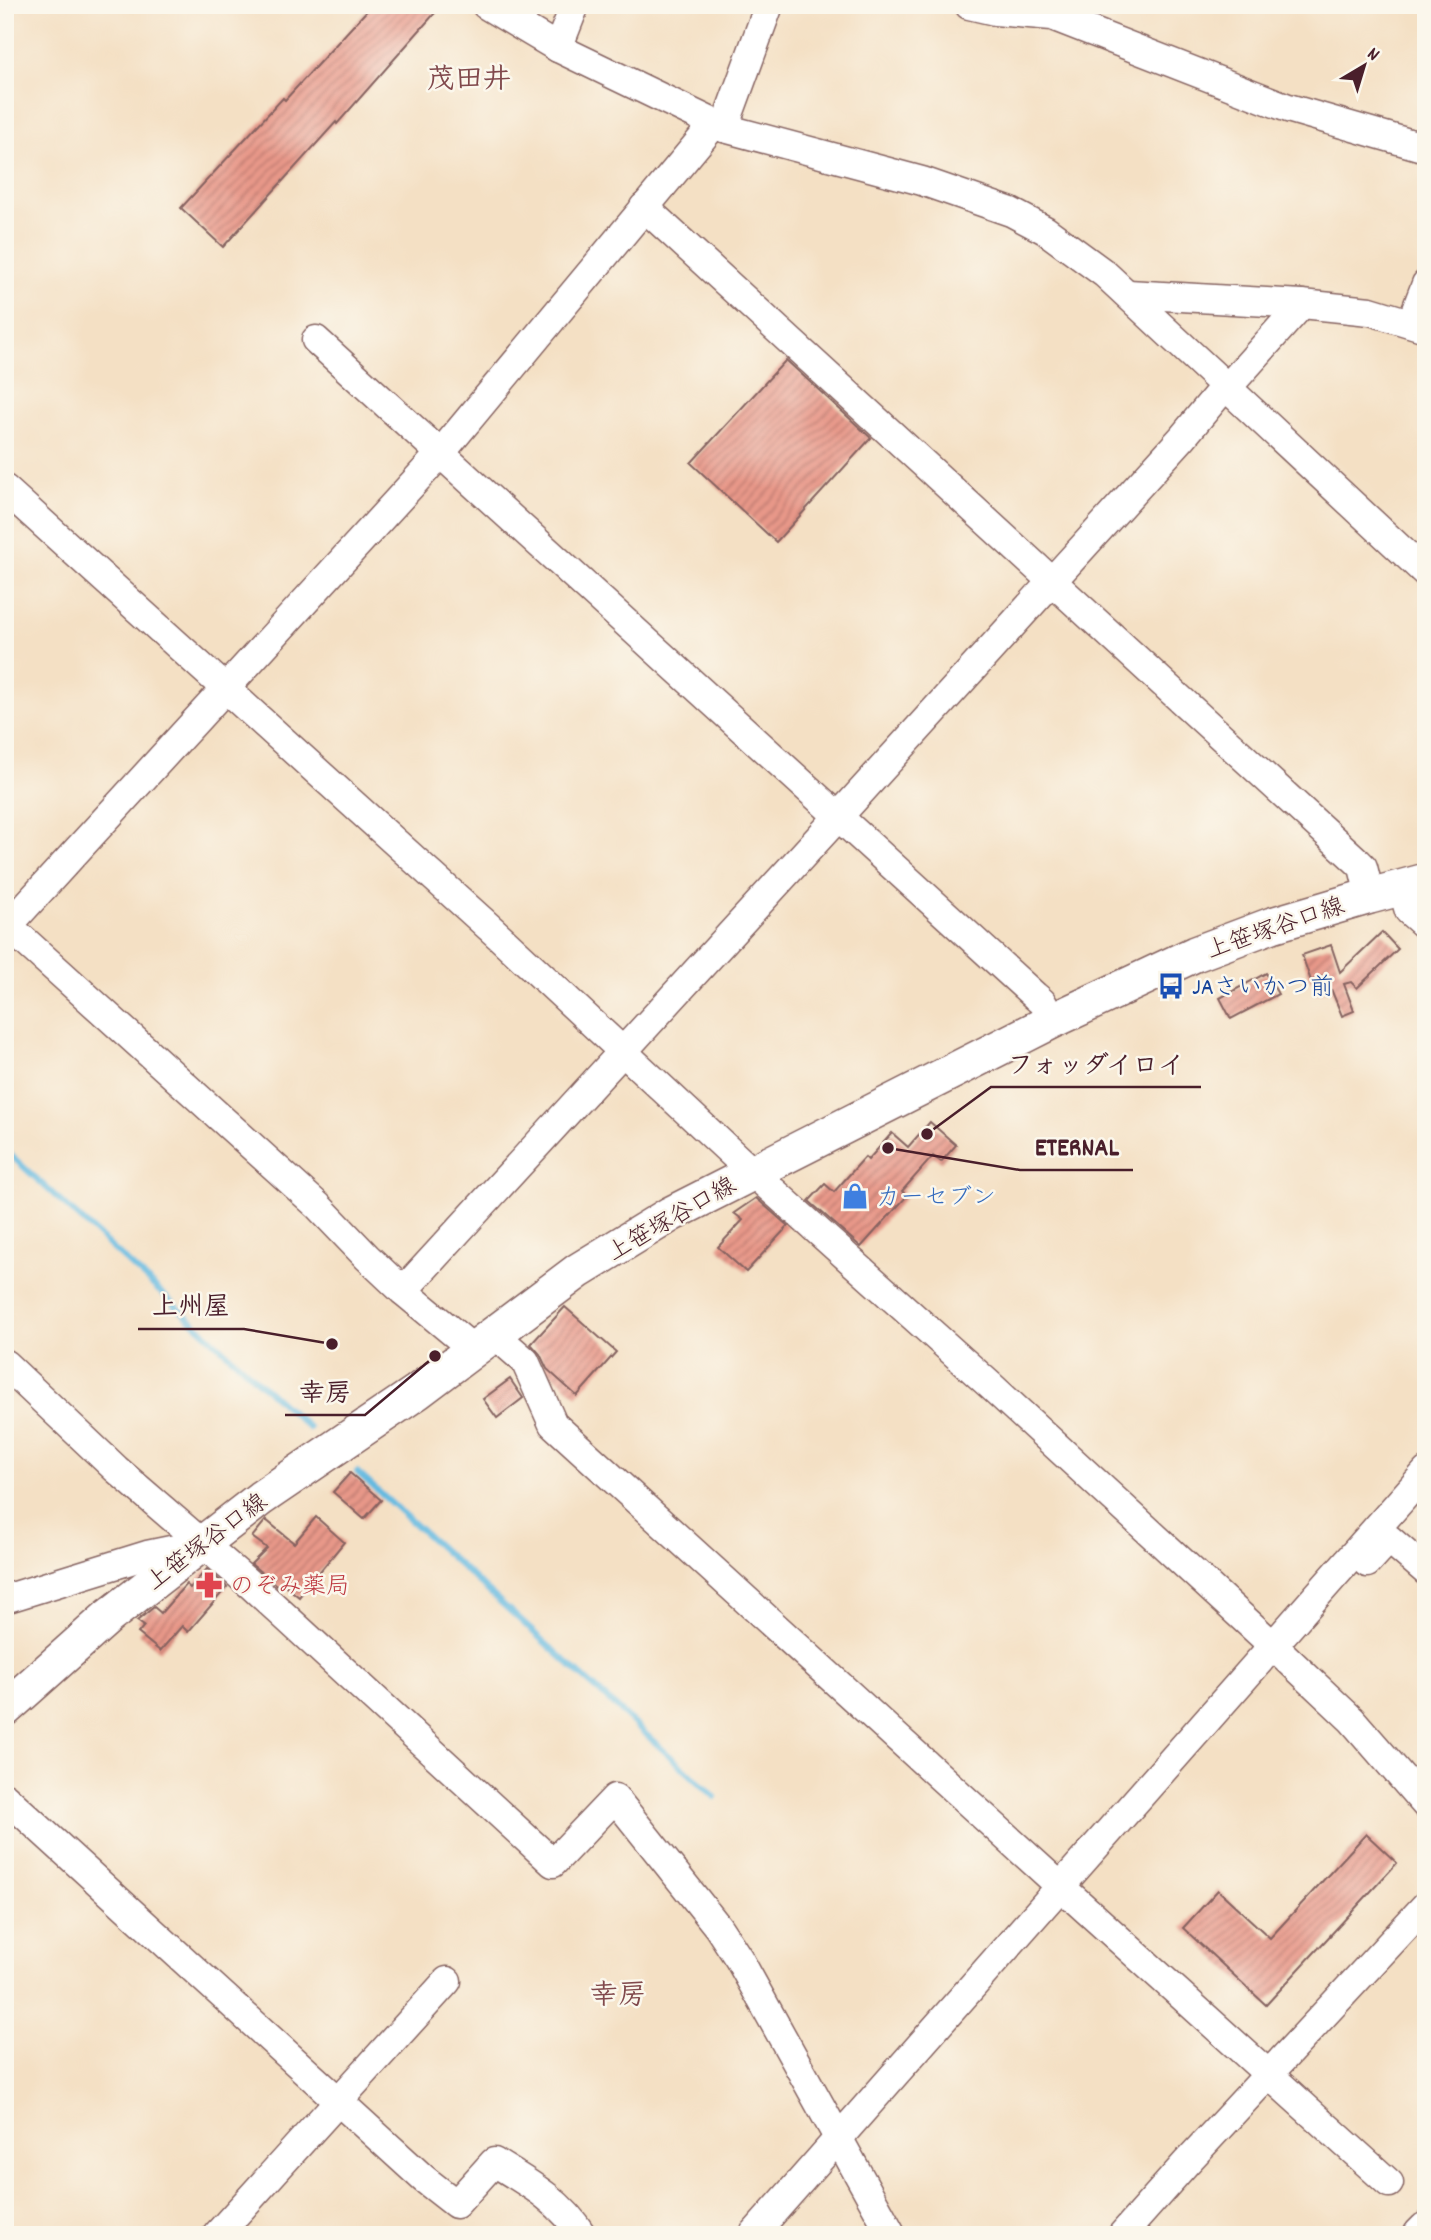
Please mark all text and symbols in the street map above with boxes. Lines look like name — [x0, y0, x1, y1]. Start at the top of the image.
north arrow — [1330, 32, 1400, 102]
text: N — [1360, 42, 1384, 69]
district label: 茂田井 — [427, 62, 511, 102]
street label: 上笹塚谷口線 — [1202, 890, 1350, 969]
bus stop icon: JAさいかつ前 — [1156, 971, 1186, 1001]
place label: JAさいかつ前 — [1192, 972, 1334, 1006]
callout: フォッダイロイ — [991, 1040, 1201, 1087]
text: フォッダイロイ — [1008, 1049, 1184, 1086]
callout: ETERNAL — [1020, 1123, 1133, 1170]
text: ETERNAL — [1035, 1131, 1120, 1168]
street label: 上笹塚谷口線 — [602, 1170, 743, 1271]
shop icon: カーセブン — [840, 1181, 870, 1211]
place label: カーセブン — [876, 1182, 996, 1216]
callout: 上州屋 — [138, 1282, 244, 1329]
text: 上州屋 — [152, 1290, 230, 1327]
callout: 幸房 — [285, 1368, 365, 1415]
text: 幸房 — [299, 1377, 351, 1414]
street label: 上笹塚谷口線 — [140, 1486, 276, 1600]
pharmacy icon: のぞみ薬局 — [194, 1570, 224, 1600]
place label: のぞみ薬局 — [230, 1571, 350, 1605]
district label: 幸房 — [590, 1978, 646, 2018]

